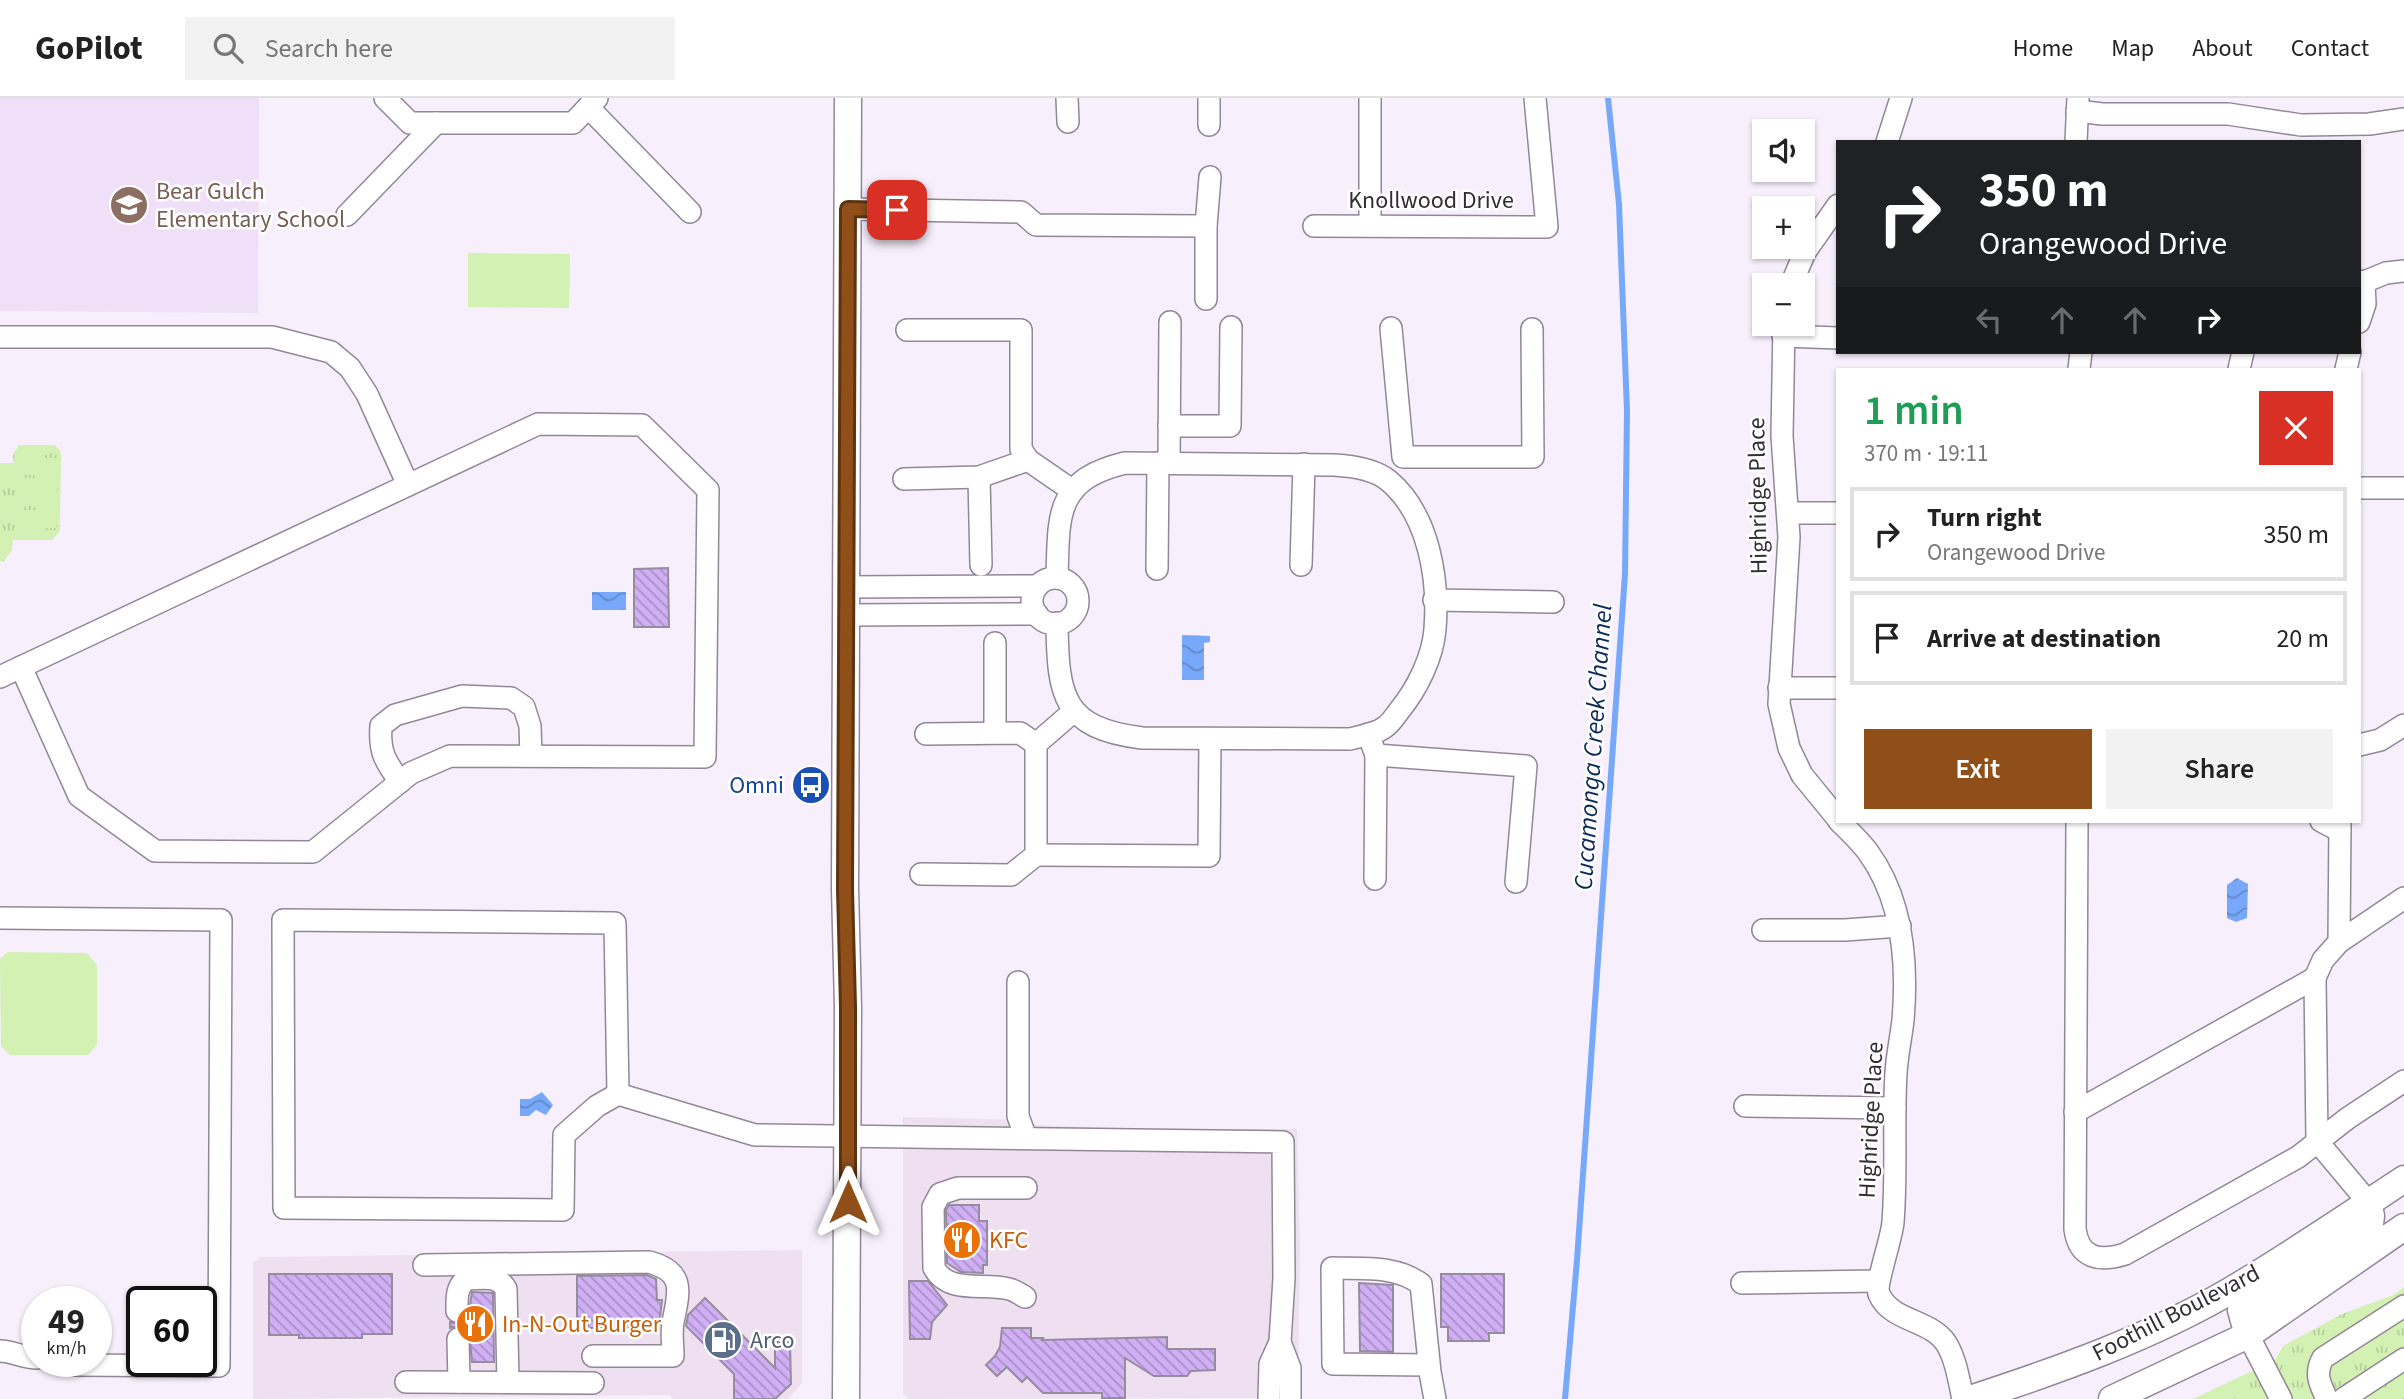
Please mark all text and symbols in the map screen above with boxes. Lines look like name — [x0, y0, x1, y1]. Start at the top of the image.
search box — [185, 17, 675, 80]
text: GoPilot — [35, 25, 143, 72]
icon: search — [209, 29, 247, 67]
text: Search here — [265, 30, 393, 67]
text: Home — [2013, 31, 2073, 66]
text: Map — [2111, 31, 2154, 66]
text: About — [2192, 31, 2253, 66]
text: Contact — [2291, 31, 2369, 66]
map controls — [1752, 119, 1815, 336]
button: sound — [1752, 119, 1815, 182]
text: 350 m — [1979, 156, 2108, 226]
icon: right — [1864, 168, 1955, 259]
place label: Bear Gulch Elementary School — [156, 174, 345, 237]
pin — [867, 180, 927, 240]
street label: Knollwood Drive — [1348, 183, 1514, 218]
school or university icon: Bear Gulch Elementary School — [108, 184, 150, 226]
icon: arrive — [878, 191, 916, 229]
button: + — [1752, 196, 1815, 259]
text: Orangewood Drive — [1979, 221, 2227, 267]
button: − — [1752, 273, 1815, 336]
icon: left — [1970, 301, 2008, 339]
icon: ahead — [2043, 301, 2081, 339]
icon: ahead — [2116, 301, 2154, 339]
icon: right — [2189, 301, 2227, 339]
text: 1 min — [1864, 381, 1964, 441]
button: close — [2259, 391, 2333, 465]
street label: Highridge Place — [1739, 417, 1777, 575]
text: 370 m · 19:11 — [1864, 437, 1988, 470]
text: Turn right — [1927, 499, 2042, 536]
icon: right — [1868, 515, 1906, 553]
text: 350 m — [2263, 516, 2329, 553]
text: Orangewood Drive — [1927, 536, 2105, 569]
water label: Cucamonga Creek Channel — [1565, 602, 1621, 891]
icon: arrive — [1868, 619, 1906, 657]
text: Arrive at destination — [1927, 620, 2161, 657]
text: 20 m — [2276, 620, 2329, 657]
button: Exit — [1864, 729, 2092, 809]
button: Share — [2106, 729, 2333, 809]
bus stop icon: Omni — [790, 764, 832, 806]
place label: Omni — [729, 768, 784, 803]
street label: Highridge Place — [1849, 1041, 1893, 1199]
position arrow — [811, 1165, 885, 1239]
restaurant icon: KFC — [941, 1219, 983, 1261]
place label: KFC — [989, 1223, 1028, 1258]
street label: Foothill Boulevard — [2086, 1256, 2266, 1370]
speed limit sign: 60 — [126, 1286, 217, 1377]
text: 49 — [48, 1297, 85, 1347]
restaurant icon: In-N-Out Burger — [454, 1303, 496, 1345]
place label: In-N-Out Burger — [502, 1307, 662, 1342]
fuel station icon: Arco — [702, 1319, 744, 1361]
place label: Arco — [750, 1323, 795, 1358]
text: km/h — [47, 1336, 86, 1361]

